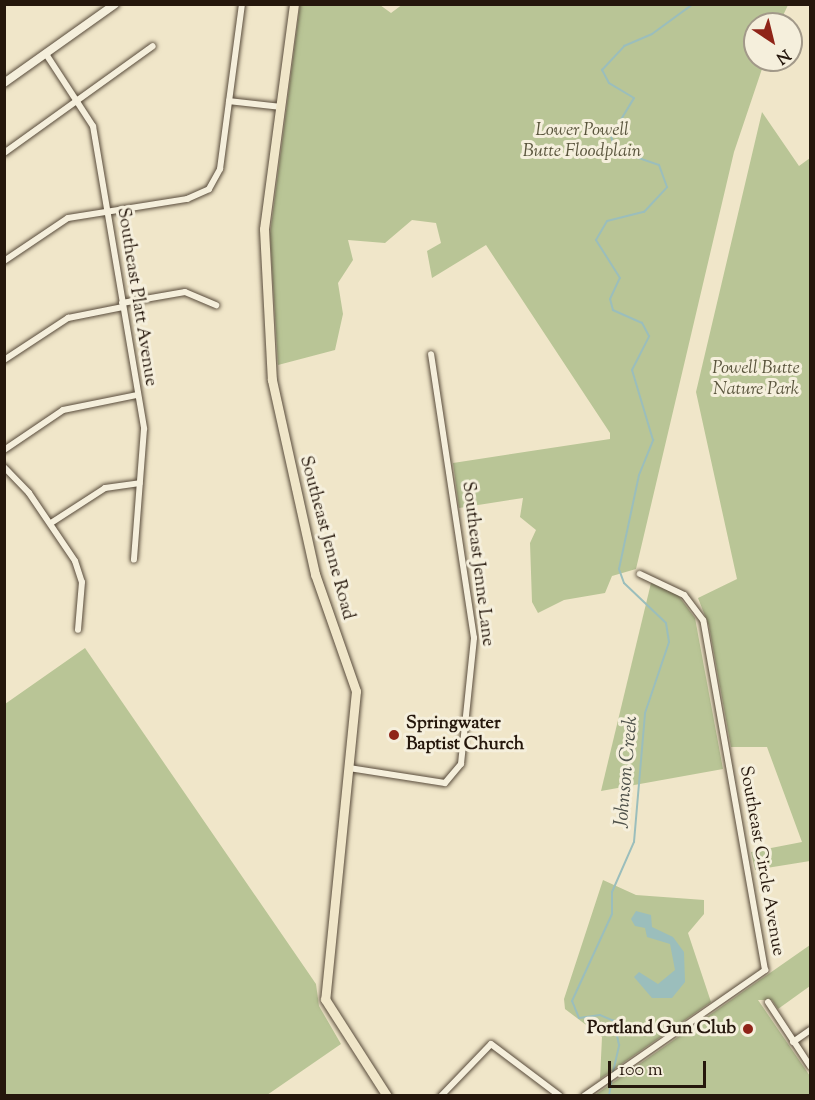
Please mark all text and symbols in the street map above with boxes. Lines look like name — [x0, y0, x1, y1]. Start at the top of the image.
north arrow — [743, 12, 803, 72]
text: N — [771, 42, 794, 69]
park label: Lower Powell Butte Floodplain — [523, 121, 641, 164]
street label: Southeast Platt Avenue — [111, 206, 161, 388]
park label: Powell Butte Nature Park — [712, 359, 800, 401]
street label: Southeast Jenne Road — [294, 454, 358, 622]
street label: Southeast Jenne Lane — [456, 480, 498, 648]
place label: Springwater Baptist Church — [406, 714, 524, 756]
water label: Johnson Creek — [610, 715, 644, 829]
marker: Springwater Baptist Church — [387, 728, 401, 742]
street label: Southeast Circle Avenue — [734, 764, 788, 958]
place label: Portland Gun Club — [587, 1018, 736, 1040]
marker: Portland Gun Club — [741, 1022, 755, 1036]
scale bar — [611, 1049, 708, 1087]
text: 100 m — [619, 1058, 663, 1084]

